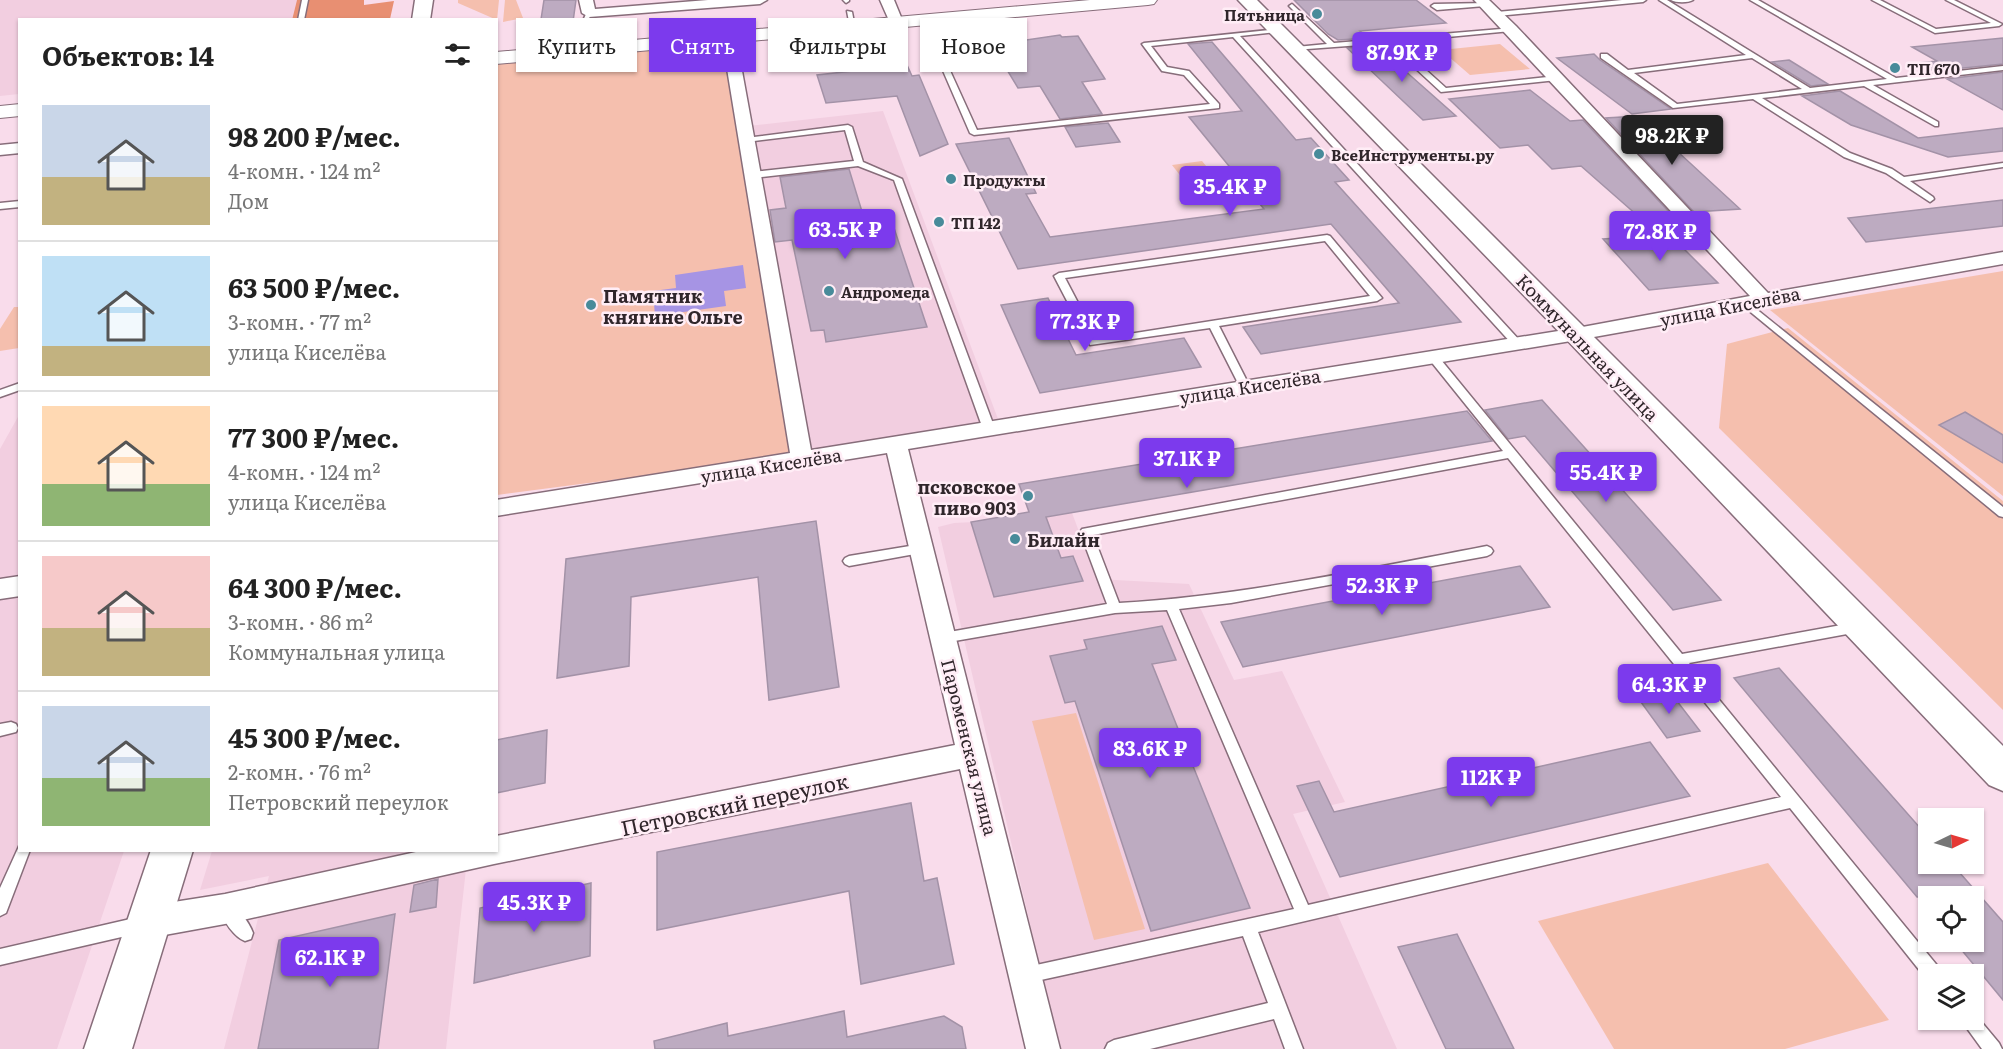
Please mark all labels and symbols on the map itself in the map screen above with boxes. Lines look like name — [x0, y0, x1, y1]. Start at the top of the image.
place label: Пятьница — [1224, 3, 1305, 26]
marker: Пятьница — [1310, 7, 1324, 21]
pin: 87.9K ₽ — [1347, 32, 1457, 83]
place label: ТП 670 — [1907, 57, 1960, 80]
marker: ТП 670 — [1888, 61, 1902, 75]
pin: 98.2K ₽ — [1617, 115, 1727, 166]
place label: ВсеИнструменты.ру — [1331, 143, 1495, 166]
marker: ВсеИнструменты.ру — [1312, 147, 1326, 161]
pin: 35.4K ₽ — [1175, 166, 1285, 217]
place label: Продукты — [963, 168, 1045, 191]
marker: Продукты — [944, 172, 958, 186]
pin: 63.5K ₽ — [790, 209, 900, 260]
place label: ТП 142 — [951, 211, 1001, 234]
pin: 72.8K ₽ — [1605, 211, 1715, 262]
marker: ТП 142 — [932, 215, 946, 229]
street label: Коммунальная улица — [1510, 267, 1666, 427]
street label: улица Киселёва — [1657, 279, 1803, 333]
place label: Андромеда — [841, 280, 930, 303]
place label: Памятник княгине Ольге — [603, 282, 743, 330]
marker: Андромеда — [822, 284, 836, 298]
marker: Памятник княгине Ольге — [584, 298, 598, 312]
pin: 77.3K ₽ — [1030, 301, 1140, 352]
street label: улица Киселёва — [1177, 361, 1323, 410]
pin: 37.1K ₽ — [1132, 438, 1242, 489]
street label: улица Киселёва — [698, 440, 844, 489]
pin: 55.4K ₽ — [1551, 452, 1661, 503]
place label: псковское пиво 903 — [917, 473, 1016, 521]
marker: псковское пиво 903 — [1021, 489, 1035, 503]
place label: Билайн — [1027, 526, 1100, 553]
marker: Билайн — [1008, 532, 1022, 546]
pin: 52.3K ₽ — [1327, 565, 1437, 616]
street label: Пароменская улица — [935, 656, 1005, 838]
pin: 64.3K ₽ — [1614, 664, 1724, 715]
pin: 83.6K ₽ — [1095, 728, 1205, 779]
pin: 112K ₽ — [1442, 757, 1540, 808]
street label: Петровский переулок — [617, 764, 851, 842]
north arrow — [1918, 808, 1984, 874]
pin: 45.3K ₽ — [479, 882, 589, 933]
pin: 62.1K ₽ — [275, 937, 385, 988]

